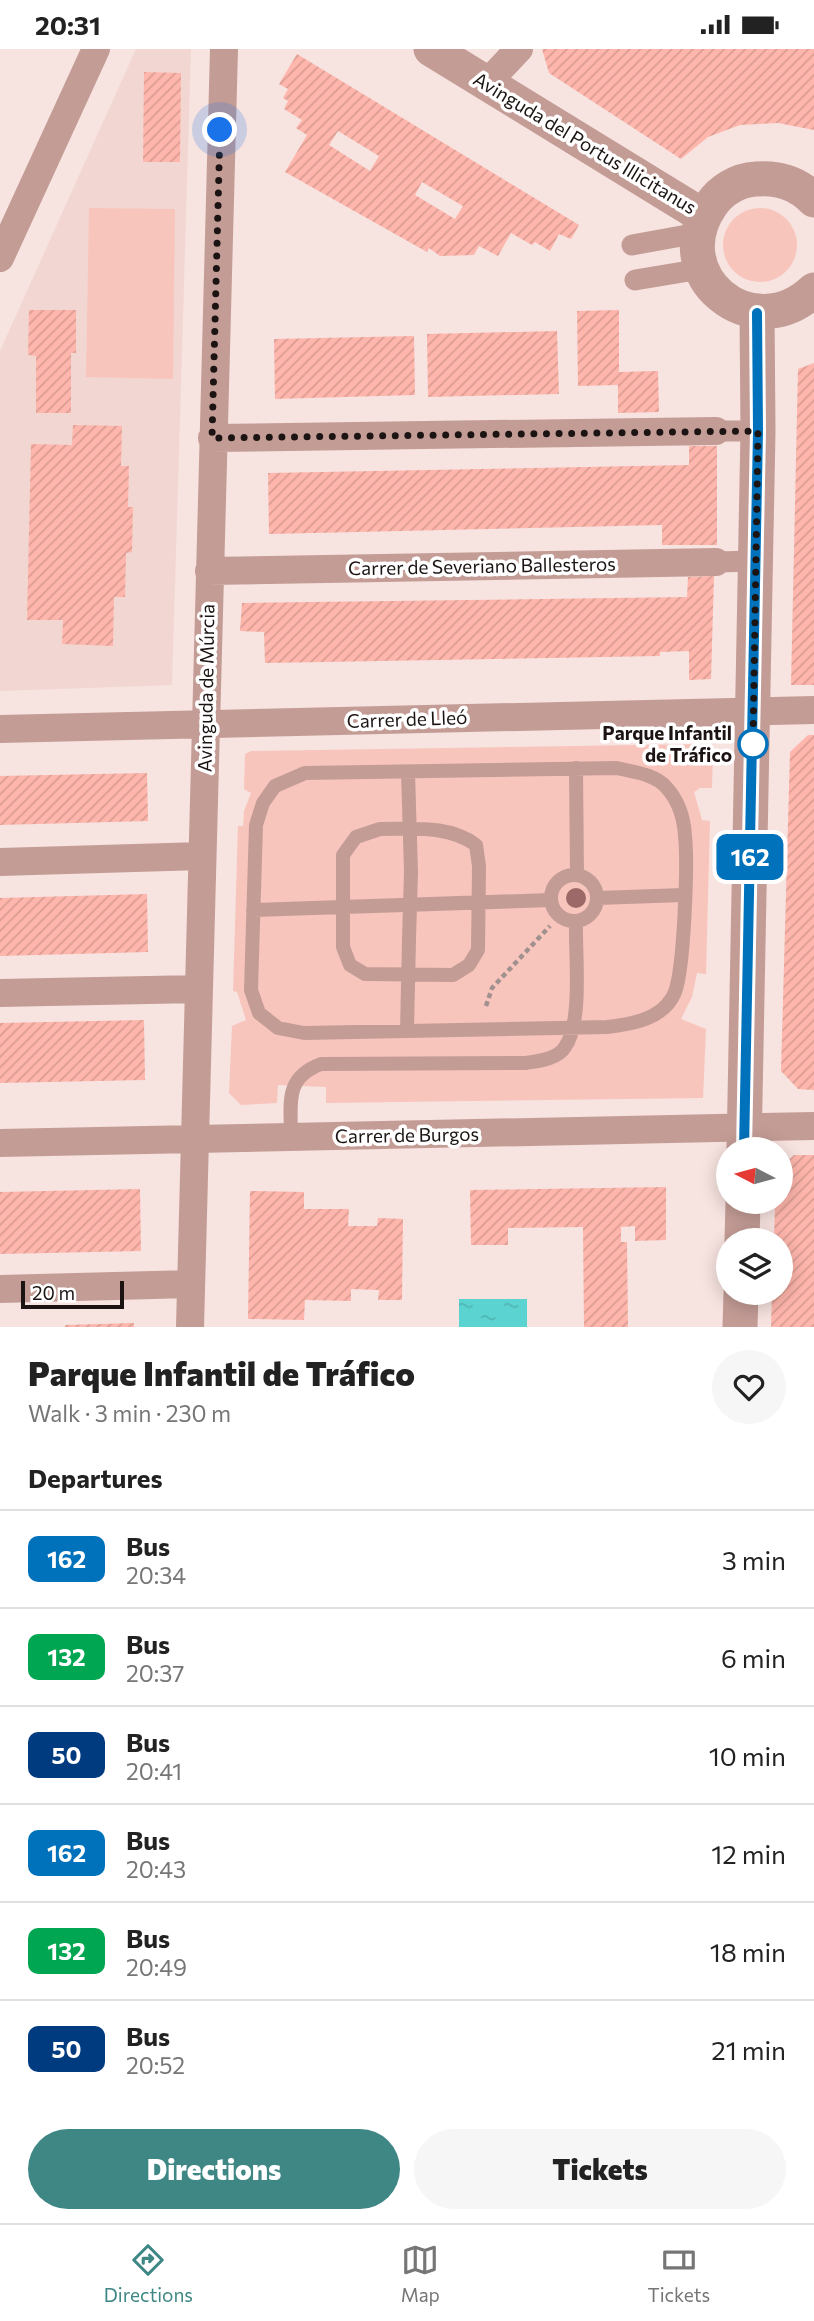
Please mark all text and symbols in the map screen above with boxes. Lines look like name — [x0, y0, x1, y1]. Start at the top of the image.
text: 20:31 — [35, 9, 101, 40]
street label: Avinguda del Portus Illicitanus — [470, 67, 701, 218]
your location — [202, 112, 237, 147]
street label: Carrer de Severiano Ballesteros — [348, 552, 616, 579]
street label: Avinguda de Múrcia — [193, 604, 218, 772]
street label: Carrer de Lleó — [346, 705, 468, 732]
place label: Parque Infantil de Tráfico — [602, 721, 732, 766]
marker: Parque Infantil de Tráfico — [738, 729, 768, 759]
line badge: 162 — [710, 834, 790, 880]
text: 162 — [730, 842, 770, 871]
street label: Carrer de Burgos — [335, 1122, 479, 1147]
north arrow — [716, 1137, 793, 1215]
map controls — [716, 1137, 793, 1305]
button: layers — [716, 1228, 793, 1305]
scale bar — [21, 1278, 124, 1310]
text: 20 m — [32, 1281, 75, 1304]
button: heart — [712, 1350, 786, 1424]
text: Parque Infantil de Tráfico — [28, 1352, 415, 1393]
text: Walk · 3 min · 230 m — [28, 1399, 231, 1427]
text: Departures — [28, 1462, 163, 1493]
text: Bus — [126, 1530, 170, 1561]
text: 162 — [47, 1544, 86, 1573]
text: 3 min — [722, 1544, 786, 1575]
text: 20:34 — [126, 1561, 186, 1589]
text: Bus — [126, 1628, 170, 1659]
text: 132 — [47, 1642, 86, 1671]
text: 6 min — [721, 1642, 786, 1673]
text: 20:37 — [126, 1659, 184, 1687]
text: Bus — [126, 1726, 170, 1757]
text: 50 — [52, 1740, 81, 1769]
text: 10 min — [709, 1740, 786, 1771]
text: 20:41 — [126, 1757, 182, 1785]
text: Bus — [126, 1824, 170, 1855]
text: 162 — [47, 1838, 86, 1867]
text: 12 min — [711, 1838, 786, 1869]
text: 20:43 — [126, 1855, 186, 1883]
text: Bus — [126, 1922, 170, 1953]
text: 132 — [47, 1936, 86, 1965]
text: 18 min — [710, 1936, 786, 1967]
text: 20:49 — [126, 1953, 187, 1981]
text: Bus — [126, 2020, 170, 2051]
text: 50 — [52, 2034, 81, 2063]
text: 21 min — [711, 2034, 786, 2065]
text: 20:52 — [126, 2051, 185, 2079]
button: Directions — [28, 2129, 400, 2209]
button: Tickets — [414, 2129, 786, 2209]
tab: Directions — [104, 2241, 193, 2306]
tab: Map — [401, 2241, 440, 2306]
tab: Tickets — [647, 2241, 710, 2306]

